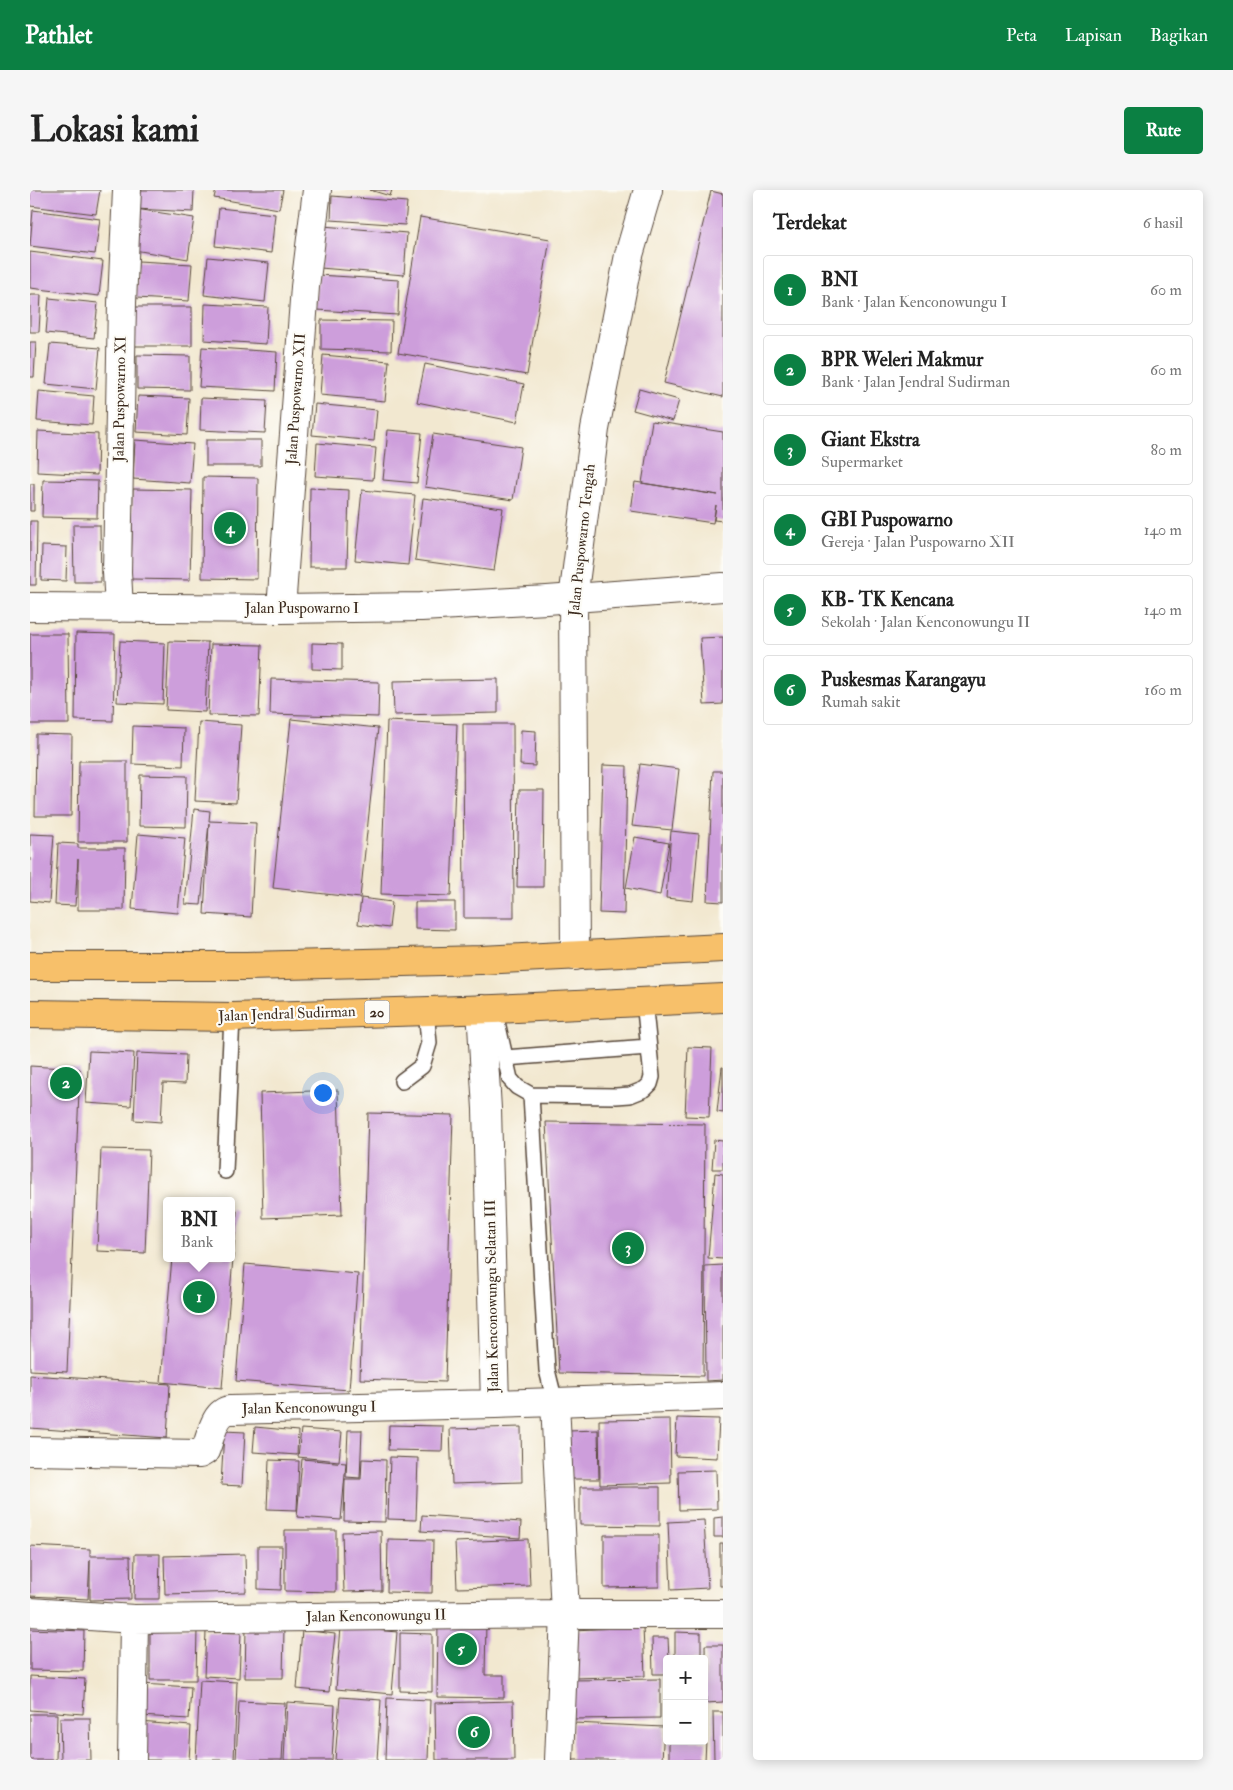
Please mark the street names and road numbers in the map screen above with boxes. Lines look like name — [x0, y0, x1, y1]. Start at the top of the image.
street label: Jalan Puspowarno XII — [282, 333, 311, 467]
street label: Jalan Puspowarno XI — [109, 336, 132, 463]
street label: Jalan Puspowarno Tengah — [564, 463, 600, 618]
street label: Jalan Puspowarno I — [244, 599, 359, 619]
road number: 20 — [364, 1000, 390, 1024]
street label: Jalan Jendral Sudirman — [217, 1002, 356, 1027]
street label: Jalan Kenconowungu Selatan III — [481, 1199, 504, 1394]
street label: Jalan Kenconowungu I — [241, 1397, 376, 1420]
street label: Jalan Kenconowungu II — [305, 1605, 446, 1628]

